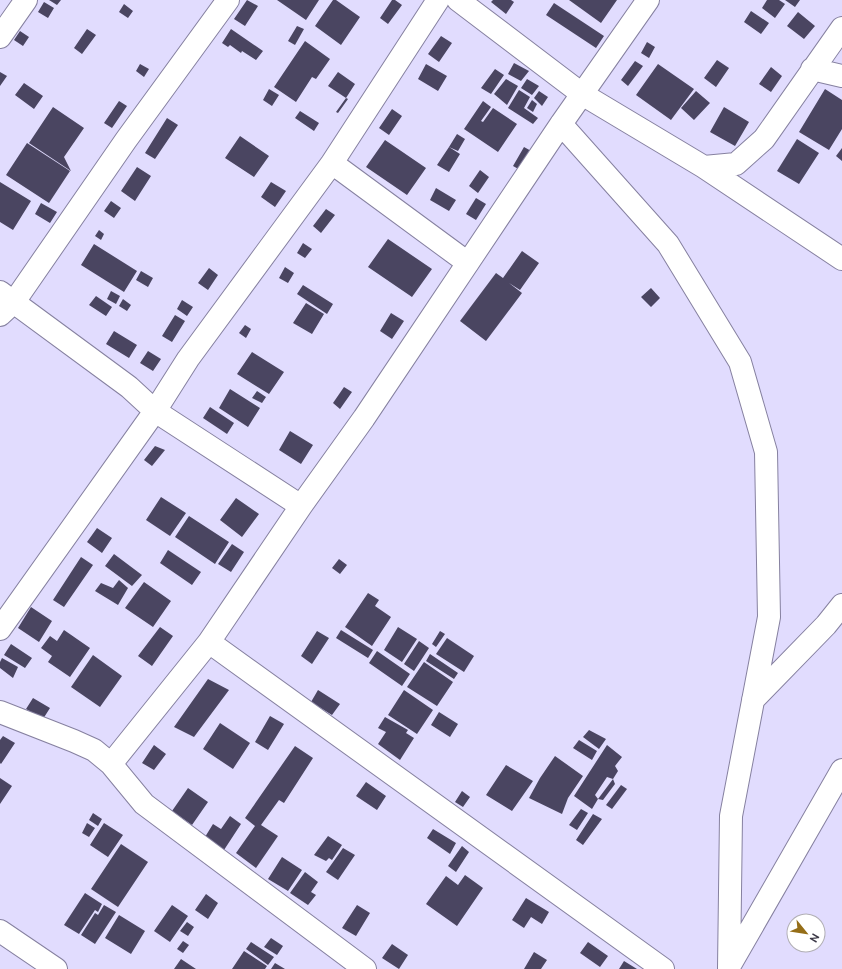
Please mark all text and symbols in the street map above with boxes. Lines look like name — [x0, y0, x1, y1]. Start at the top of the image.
north arrow — [786, 913, 826, 953]
text: N — [807, 931, 822, 945]

